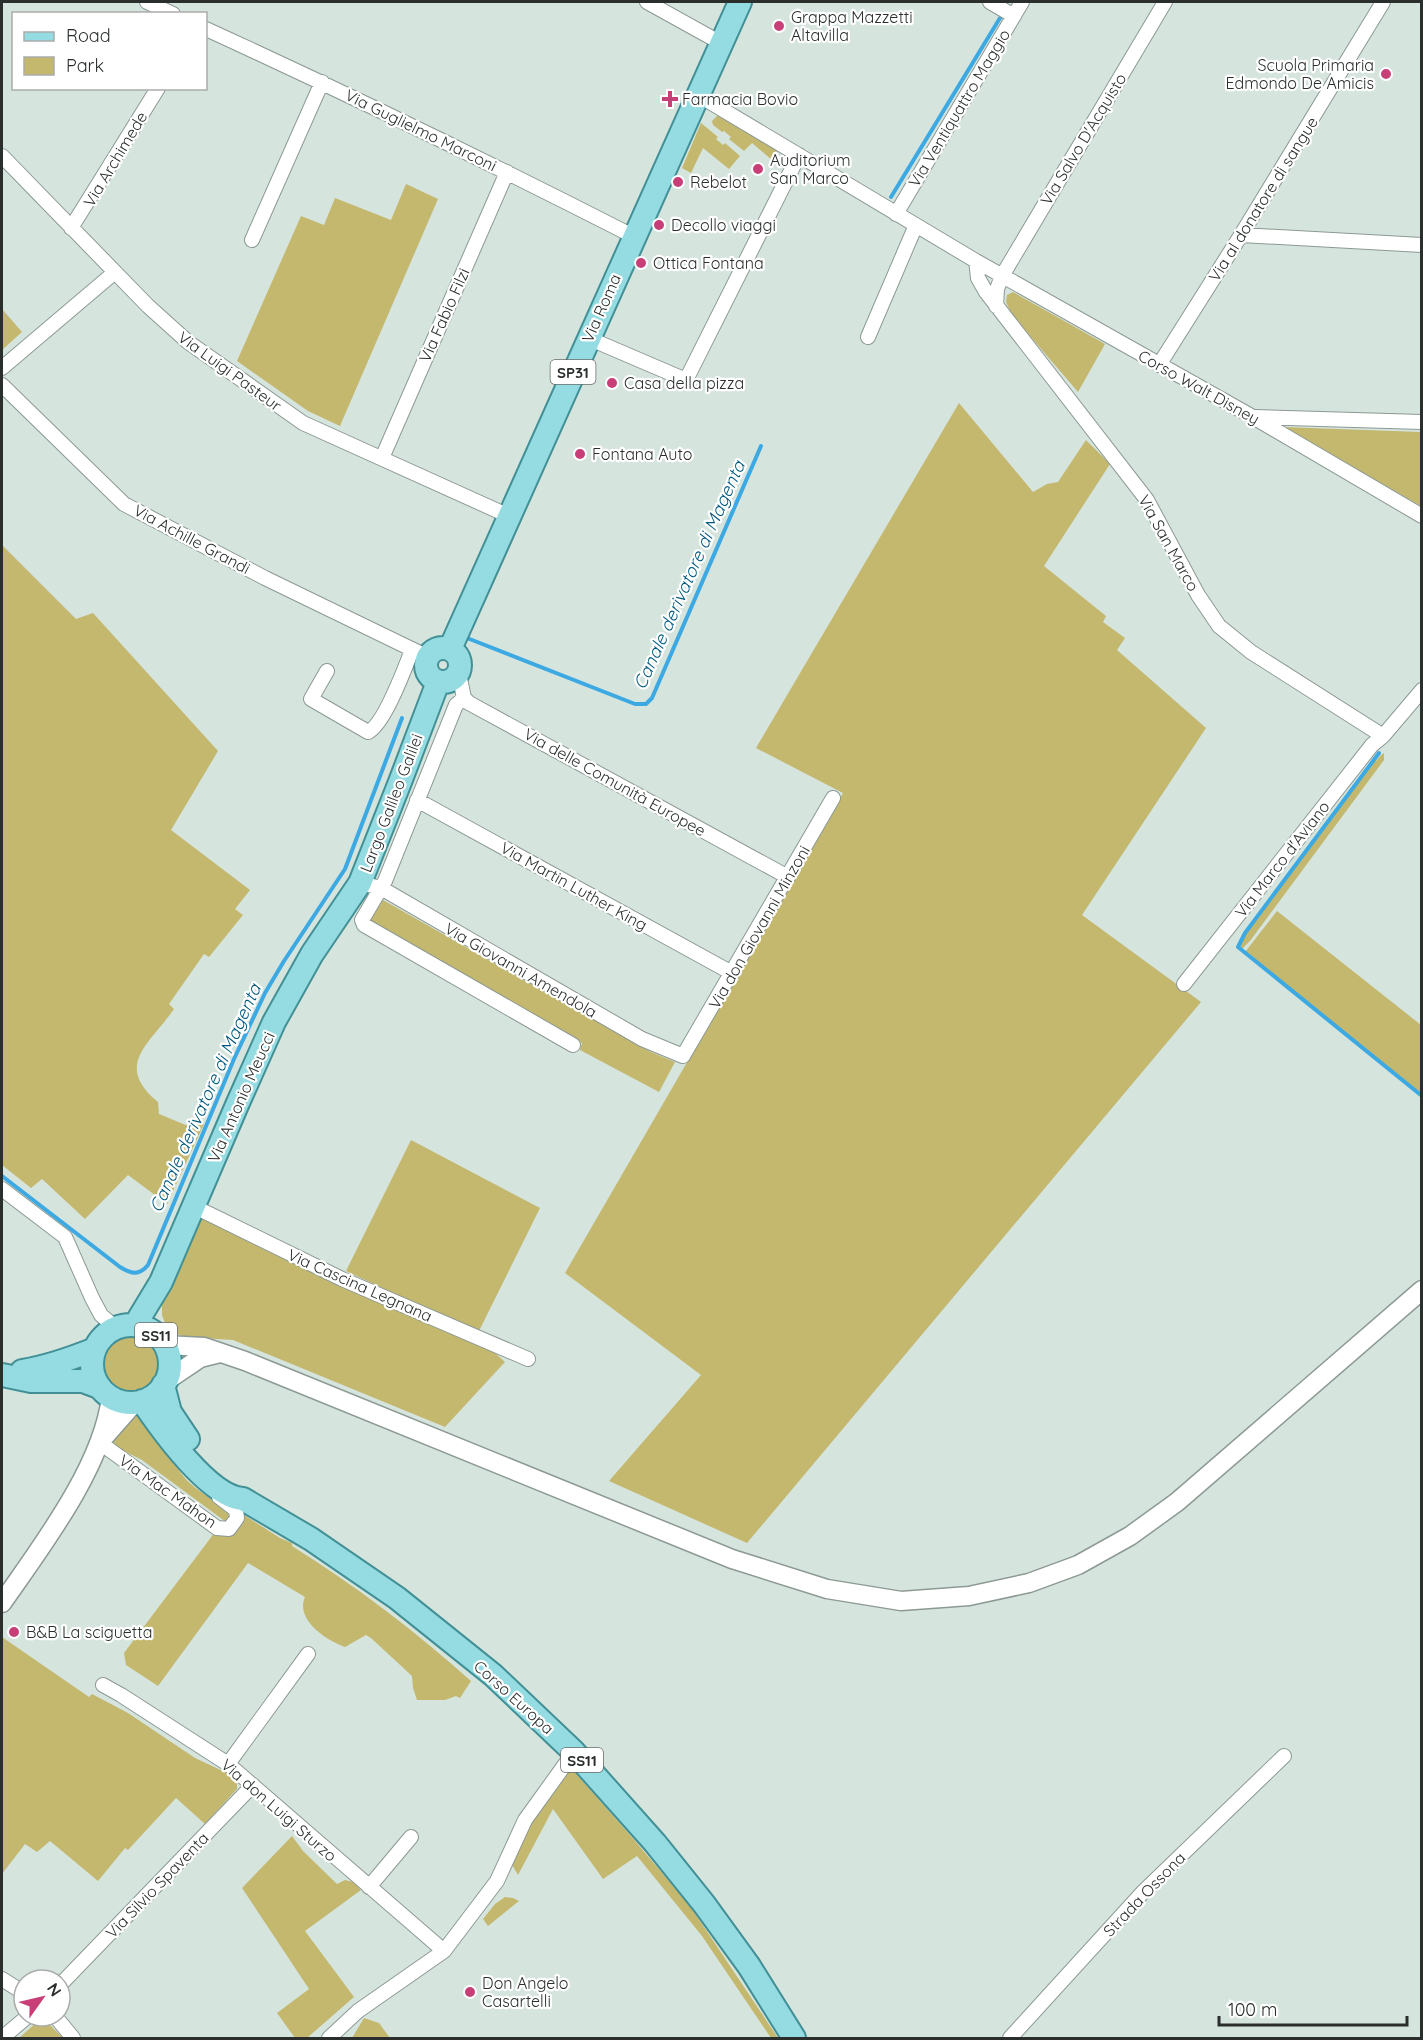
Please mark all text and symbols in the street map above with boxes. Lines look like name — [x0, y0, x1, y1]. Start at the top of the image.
place label: Grappa Mazzetti Altavilla — [791, 7, 913, 45]
legend — [12, 12, 207, 90]
marker: Grappa Mazzetti Altavilla — [772, 19, 786, 33]
text: Road — [66, 24, 111, 47]
street label: Via Ventiquattro Maggio — [904, 25, 1014, 191]
text: Park — [66, 54, 104, 77]
place label: Scuola Primaria Edmondo De Amicis — [1225, 55, 1374, 93]
marker: Scuola Primaria Edmondo De Amicis — [1379, 67, 1393, 81]
street label: Via Salvo D'Acquisto — [1036, 69, 1130, 209]
street label: Via Guglielmo Marconi — [342, 85, 500, 175]
place label: Farmacia Bovio — [682, 89, 798, 109]
marker: Farmacia Bovio — [663, 92, 677, 106]
street label: Via Archimede — [79, 108, 151, 210]
street label: Via al donatore di sangue — [1204, 113, 1322, 285]
place label: Auditorium San Marco — [770, 150, 851, 188]
marker: Auditorium San Marco — [751, 162, 765, 176]
place label: Rebelot — [690, 172, 747, 192]
marker: Rebelot — [671, 175, 685, 189]
place label: Decollo viaggi — [671, 215, 776, 235]
marker: Decollo viaggi — [652, 218, 666, 232]
place label: Ottica Fontana — [653, 253, 764, 273]
marker: Ottica Fontana — [634, 256, 648, 270]
street label: Via Fabio Filzi — [414, 265, 474, 365]
street label: Via Roma — [577, 271, 625, 345]
street label: Via Luigi Pasteur — [174, 327, 286, 415]
street label: Corso Walt Disney — [1135, 345, 1263, 429]
road number: SP31 — [550, 360, 596, 384]
place label: Casa della pizza — [624, 373, 744, 393]
marker: Casa della pizza — [605, 376, 619, 390]
place label: Fontana Auto — [592, 444, 692, 464]
marker: Fontana Auto — [573, 447, 587, 461]
water label: Canale derivatore di Magenta — [628, 456, 750, 693]
street label: Via San Marco — [1134, 491, 1204, 595]
street label: Via Achille Grandi — [130, 500, 254, 578]
street label: Via delle Comunità Europee — [521, 724, 709, 840]
street label: Largo Galileo Galilei — [355, 731, 427, 875]
street label: Via Marco d'Aviano — [1230, 797, 1334, 921]
street label: Via Martin Luther King — [497, 837, 651, 935]
street label: Via don Giovanni Minzoni — [704, 842, 814, 1012]
street label: Via Giovanni Amendola — [441, 918, 601, 1022]
water label: Canale derivatore di Magenta — [144, 979, 266, 1216]
street label: Via Antonio Meucci — [203, 1029, 279, 1165]
street label: Via Cascina Legnana — [285, 1244, 435, 1326]
road number: SS11 — [135, 1323, 177, 1347]
street label: Via Mac Mahon — [115, 1450, 221, 1532]
place label: B&B La sciguetta — [26, 1622, 152, 1642]
marker: B&B La sciguetta — [7, 1625, 21, 1639]
street label: Corso Europa — [470, 1656, 558, 1738]
road number: SS11 — [561, 1748, 603, 1772]
street label: Via don Luigi Sturzo — [217, 1754, 341, 1866]
street label: Via Silvio Spaventa — [101, 1828, 213, 1942]
street label: Strada Ossona — [1099, 1848, 1189, 1940]
north arrow — [12, 1968, 72, 2028]
place label: Don Angelo Casartelli — [482, 1973, 568, 2011]
text: N — [43, 1979, 66, 2000]
marker: Don Angelo Casartelli — [463, 1985, 477, 1999]
scale bar — [1219, 1989, 1406, 2027]
text: 100 m — [1228, 1998, 1277, 2021]

